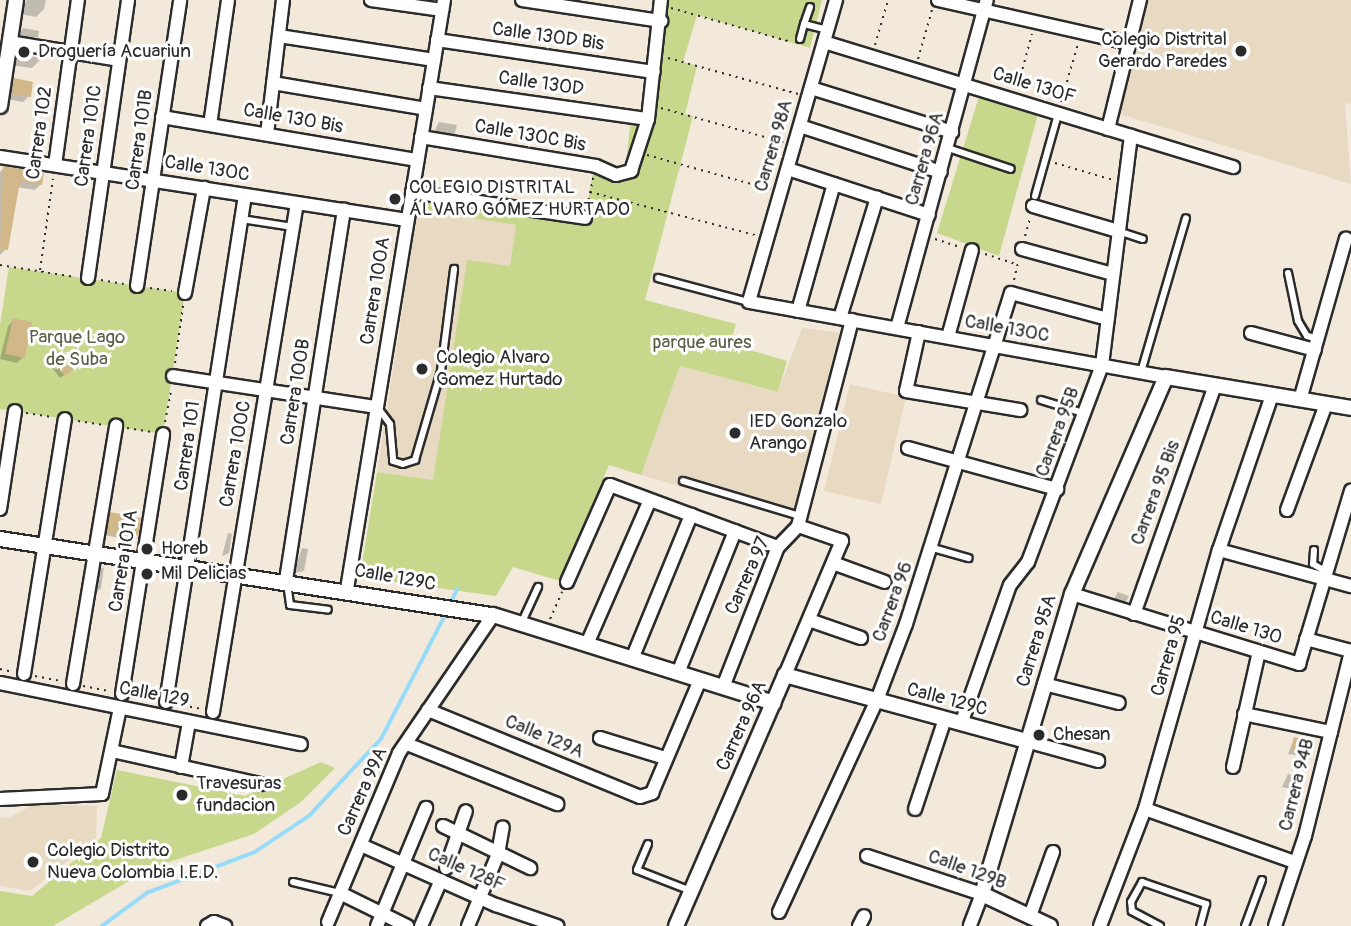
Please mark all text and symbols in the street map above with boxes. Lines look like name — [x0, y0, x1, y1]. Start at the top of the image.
street label: Calle 130D Bis — [491, 18, 605, 56]
place label: Colegio Distrital Gerardo Paredes — [1098, 29, 1227, 73]
place label: Droguería Acuariun — [38, 41, 191, 63]
marker: Colegio Distrital Gerardo Paredes — [1233, 43, 1249, 59]
marker: Droguería Acuariun — [16, 44, 32, 60]
street label: Calle 130F — [990, 63, 1078, 109]
street label: Calle 130D — [497, 67, 585, 101]
street label: Carrera 101C — [71, 84, 107, 188]
street label: Carrera 102 — [22, 85, 58, 181]
street label: Carrera 101B — [122, 88, 158, 192]
street label: Carrera 98A — [750, 97, 798, 195]
street label: Calle 130 Bis — [241, 99, 345, 139]
street label: Carrera 96A — [901, 110, 949, 208]
street label: Calle 130C Bis — [473, 115, 587, 157]
street label: Calle 130C — [163, 151, 251, 187]
place label: COLEGIO DISTRITAL ÁLVARO GÓMEZ HURTADO — [409, 177, 630, 221]
marker: COLEGIO DISTRITAL ÁLVARO GÓMEZ HURTADO — [387, 191, 403, 207]
street label: Carrera 100A — [356, 236, 396, 346]
street label: Calle 130C — [963, 310, 1051, 348]
park label: Parque Lago de Suba — [29, 327, 125, 371]
park label: parque aures — [653, 332, 751, 354]
street label: Carrera 100B — [276, 337, 316, 447]
place label: Colegio Alvaro Gomez Hurtado — [436, 347, 562, 391]
marker: Colegio Alvaro Gomez Hurtado — [414, 361, 430, 377]
street label: Carrera 95B — [1031, 384, 1085, 480]
street label: Carrera 100C — [215, 399, 257, 509]
street label: Carrera 101 — [170, 400, 206, 492]
place label: IED Gonzalo Arango — [749, 411, 847, 455]
marker: IED Gonzalo Arango — [727, 425, 743, 441]
street label: Carrera 95 Bis — [1127, 438, 1185, 548]
street label: Carrera 101A — [105, 508, 143, 614]
street label: Carrera 97 — [721, 534, 775, 618]
place label: Horeb — [161, 538, 208, 560]
marker: Horeb — [139, 541, 155, 557]
street label: Carrera 96 — [868, 559, 918, 645]
street label: Calle 129C — [352, 560, 438, 596]
place label: Mil Delicias — [161, 563, 246, 585]
marker: Mil Delicias — [139, 566, 155, 582]
street label: Carrera 95A — [1012, 592, 1062, 690]
street label: Calle 130 — [1207, 606, 1285, 650]
street label: Carrera 95 — [1147, 613, 1191, 699]
street label: Calle 129 — [117, 677, 191, 713]
street label: Carrera 96A — [712, 678, 772, 774]
street label: Calle 129C — [904, 678, 990, 722]
street label: Calle 129A — [501, 710, 587, 764]
place label: Chesan — [1053, 724, 1111, 746]
marker: Chesan — [1031, 727, 1047, 743]
street label: Carrera 94B — [1275, 736, 1319, 834]
street label: Carrera 99A — [333, 744, 393, 840]
place label: Travesuras fundacion — [196, 773, 281, 817]
marker: Travesuras fundacion — [174, 787, 190, 803]
place label: Colegio Distrito Nueva Colombia I.E.D. — [47, 840, 219, 884]
street label: Calle 128F — [424, 843, 508, 897]
street label: Calle 129B — [925, 845, 1009, 895]
marker: Colegio Distrito Nueva Colombia I.E.D. — [25, 854, 41, 870]

